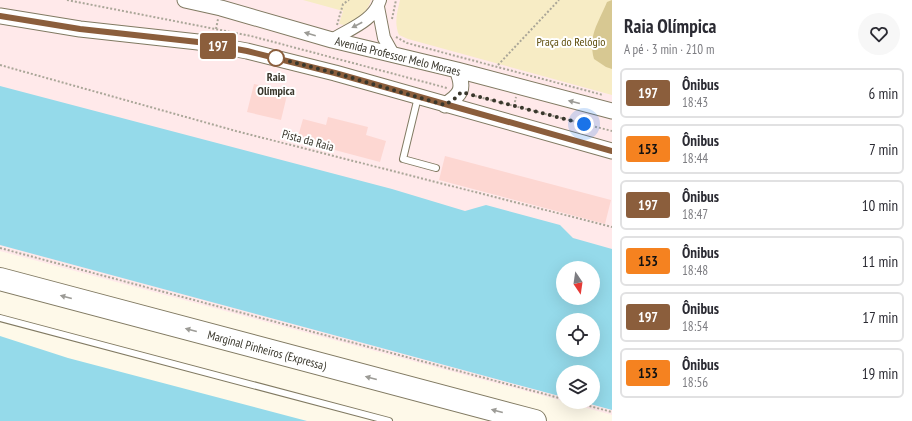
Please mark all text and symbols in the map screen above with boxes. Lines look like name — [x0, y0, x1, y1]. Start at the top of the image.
button: heart — [858, 13, 900, 55]
text: Raia Olímpica — [624, 14, 716, 38]
one-way arrow — [351, 22, 362, 29]
one-way arrow — [304, 31, 316, 37]
line badge: 197 — [195, 33, 241, 59]
street label: Avenida Professor Melo Moraes — [334, 33, 462, 79]
park label: Praça do Relógio — [537, 34, 605, 49]
text: 197 — [208, 37, 228, 55]
text: A pé · 3 min · 210 m — [624, 41, 714, 58]
marker: Raia Olímpica — [267, 49, 285, 67]
place label: Raia Olímpica — [257, 69, 295, 98]
text: Ônibus — [682, 75, 719, 94]
text: 197 — [638, 84, 658, 102]
text: 6 min — [868, 84, 898, 103]
text: 18:43 — [682, 94, 708, 111]
one-way arrow — [568, 98, 580, 104]
your location — [574, 114, 594, 134]
street label: Pista da Raia — [280, 126, 336, 154]
text: Ônibus — [682, 131, 719, 150]
text: 153 — [638, 140, 658, 158]
text: 7 min — [869, 140, 898, 159]
text: 18:44 — [682, 150, 708, 167]
text: Ônibus — [682, 187, 719, 206]
text: 197 — [638, 196, 658, 214]
text: 10 min — [862, 196, 898, 215]
text: 18:47 — [682, 206, 708, 223]
text: Ônibus — [682, 243, 719, 262]
text: 153 — [638, 252, 658, 270]
text: 11 min — [862, 252, 898, 271]
north arrow — [556, 261, 600, 305]
map controls — [556, 261, 600, 409]
text: 18:48 — [682, 262, 708, 279]
one-way arrow — [60, 294, 72, 300]
text: Ônibus — [682, 299, 719, 318]
text: 197 — [638, 308, 658, 326]
text: 17 min — [862, 308, 898, 327]
button: locate — [556, 313, 600, 357]
text: 18:54 — [682, 318, 708, 335]
one-way arrow — [185, 327, 198, 333]
street label: Marginal Pinheiros (Expressa) — [206, 327, 328, 373]
text: Ônibus — [682, 355, 719, 374]
text: 153 — [638, 364, 658, 382]
text: 19 min — [862, 364, 898, 383]
button: layers — [556, 365, 600, 409]
text: 18:56 — [682, 374, 708, 391]
one-way arrow — [365, 375, 377, 381]
one-way arrow — [491, 408, 503, 414]

